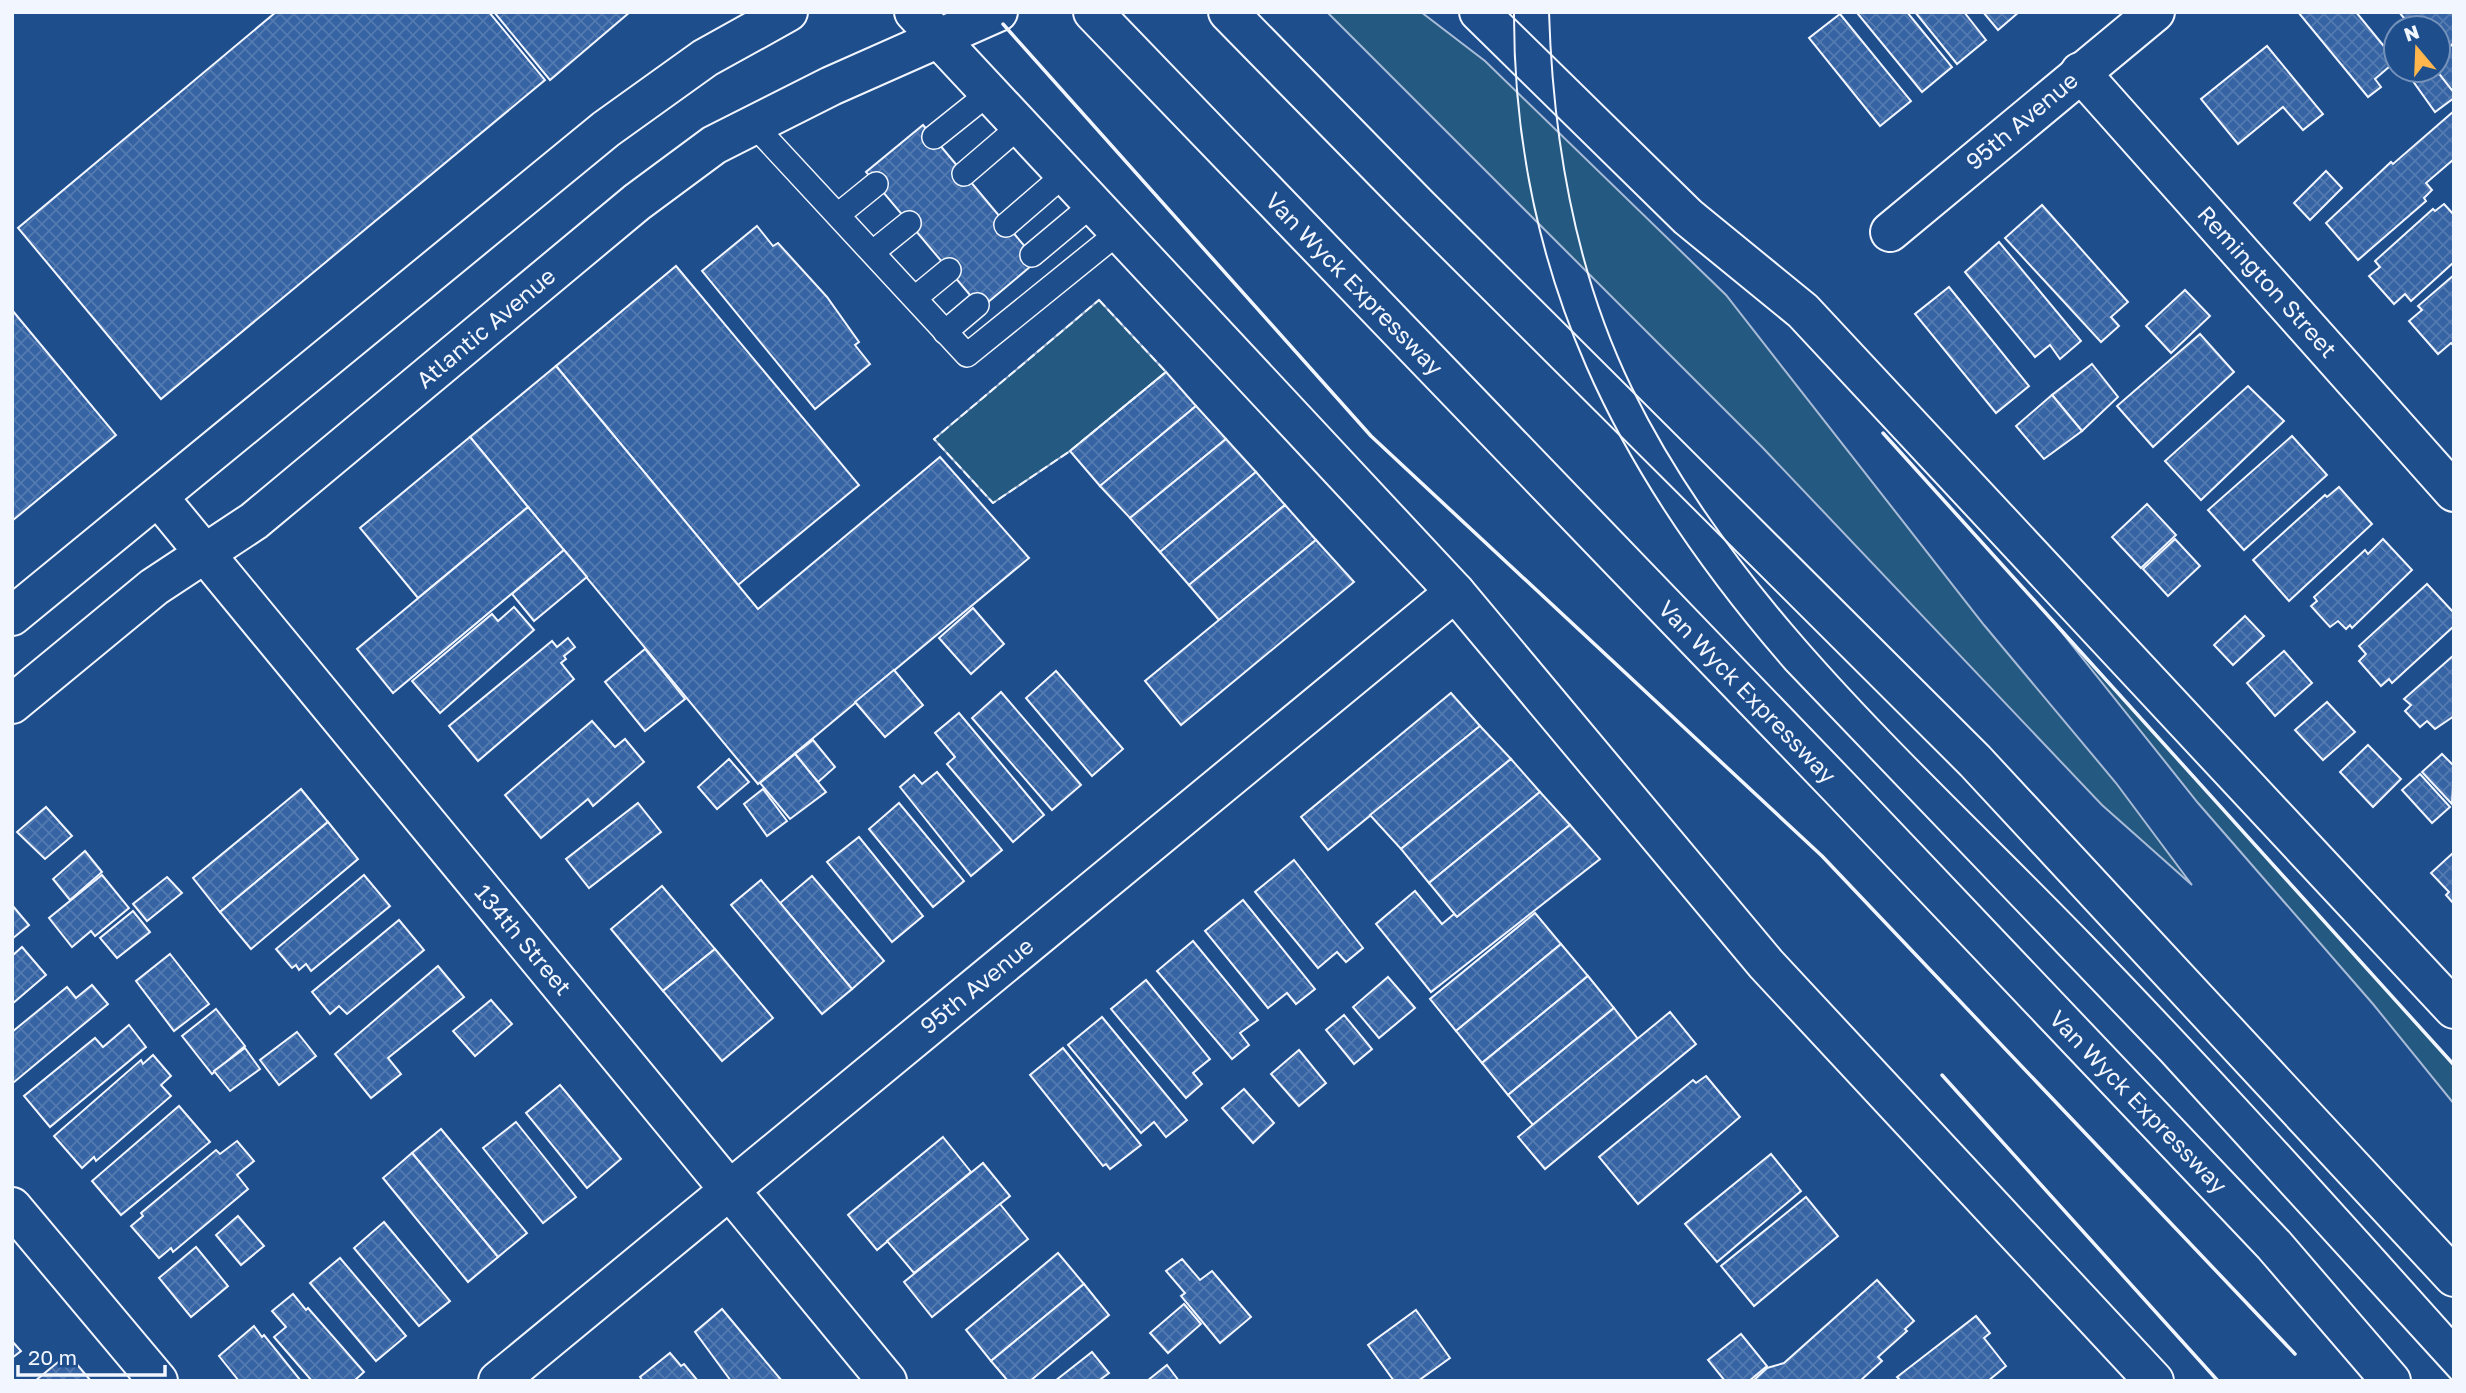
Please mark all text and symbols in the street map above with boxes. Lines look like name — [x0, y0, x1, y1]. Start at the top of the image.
north arrow — [2382, 14, 2452, 84]
text: N — [2401, 19, 2422, 46]
street label: 95th Avenue — [1960, 65, 2083, 175]
street label: Van Wyck Expressway — [1260, 186, 1449, 381]
street label: Remington Street — [2192, 200, 2343, 363]
street label: Atlantic Avenue — [410, 261, 561, 393]
street label: Van Wyck Expressway — [1653, 594, 1842, 789]
street label: 134th Street — [469, 878, 578, 1000]
street label: 95th Avenue — [914, 931, 1039, 1039]
street label: Van Wyck Expressway — [2044, 1004, 2233, 1199]
scale bar — [18, 1334, 164, 1378]
text: 20 m — [28, 1344, 77, 1370]

